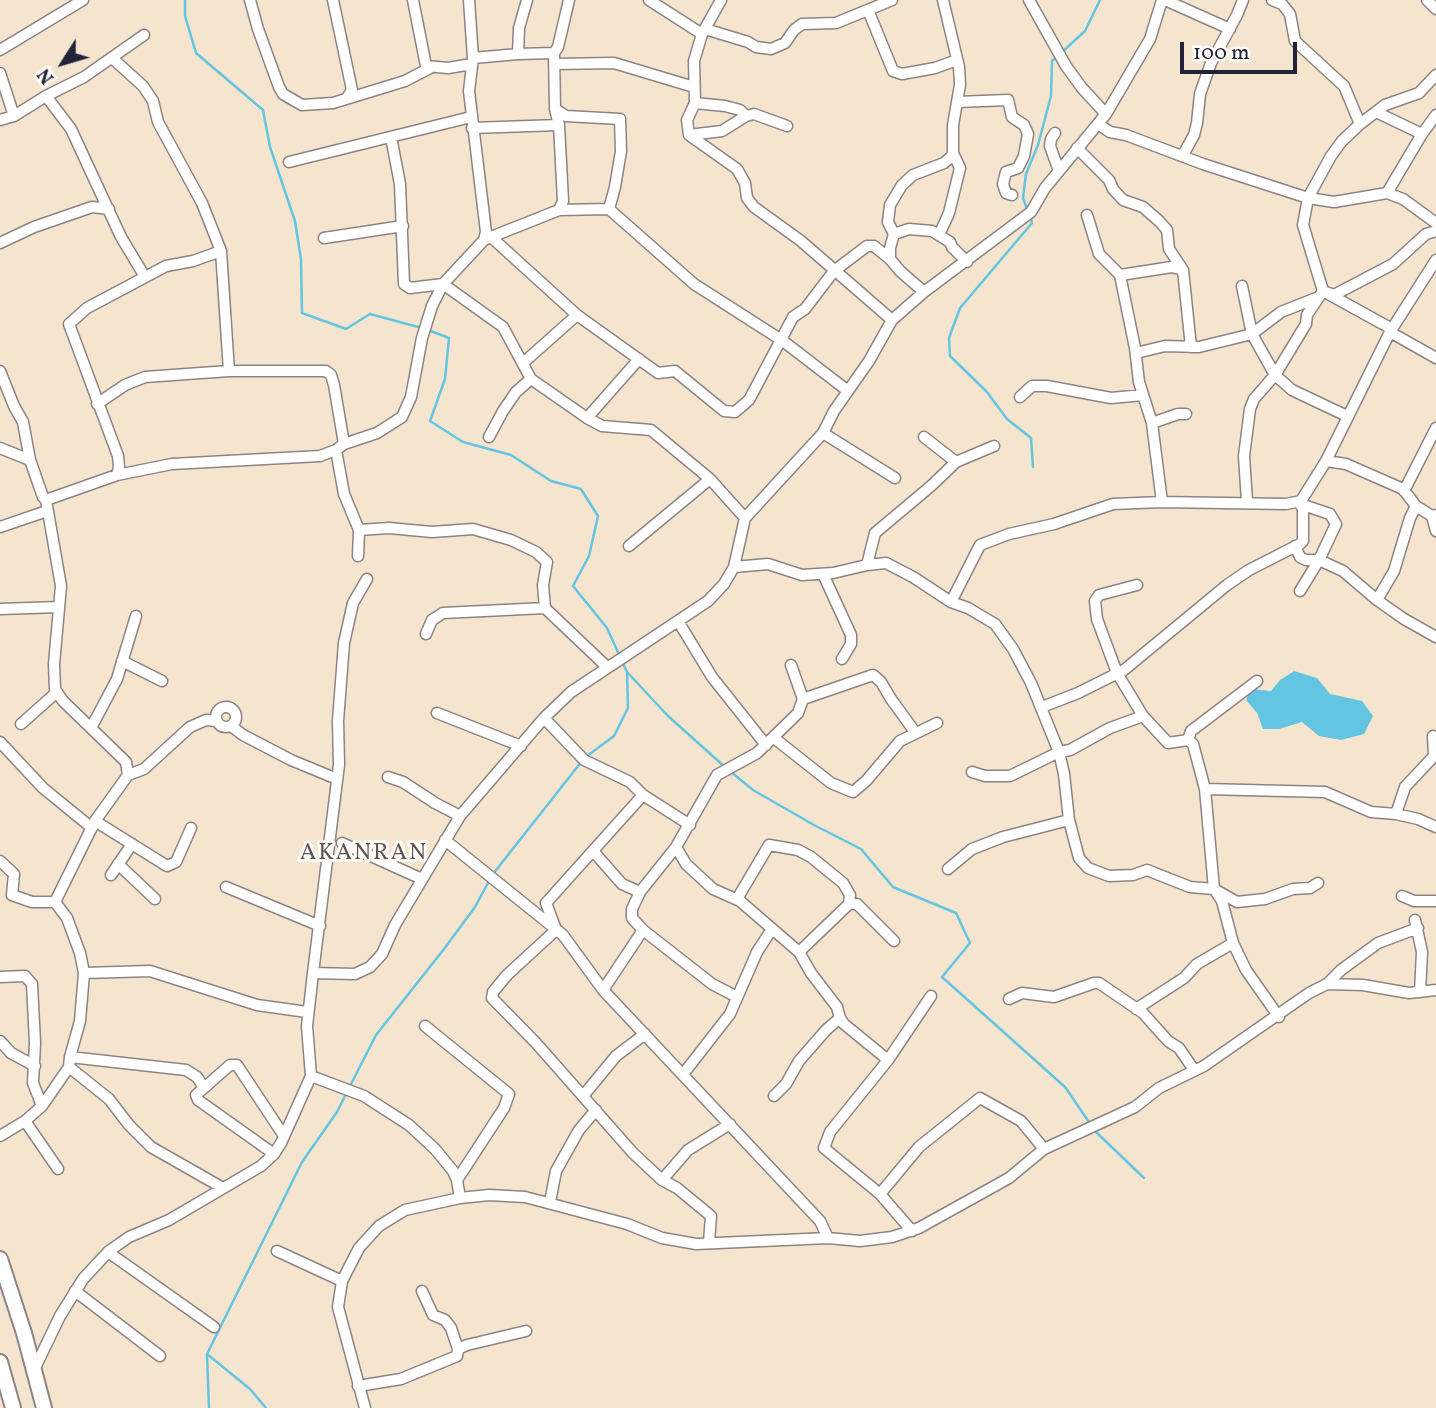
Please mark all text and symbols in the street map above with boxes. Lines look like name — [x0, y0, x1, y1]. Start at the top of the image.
north arrow — [28, 28, 98, 98]
scale bar — [1184, 28, 1301, 72]
text: 100 m — [1193, 39, 1250, 68]
text: N — [32, 62, 61, 89]
district label: AKANRAN — [301, 841, 427, 869]

